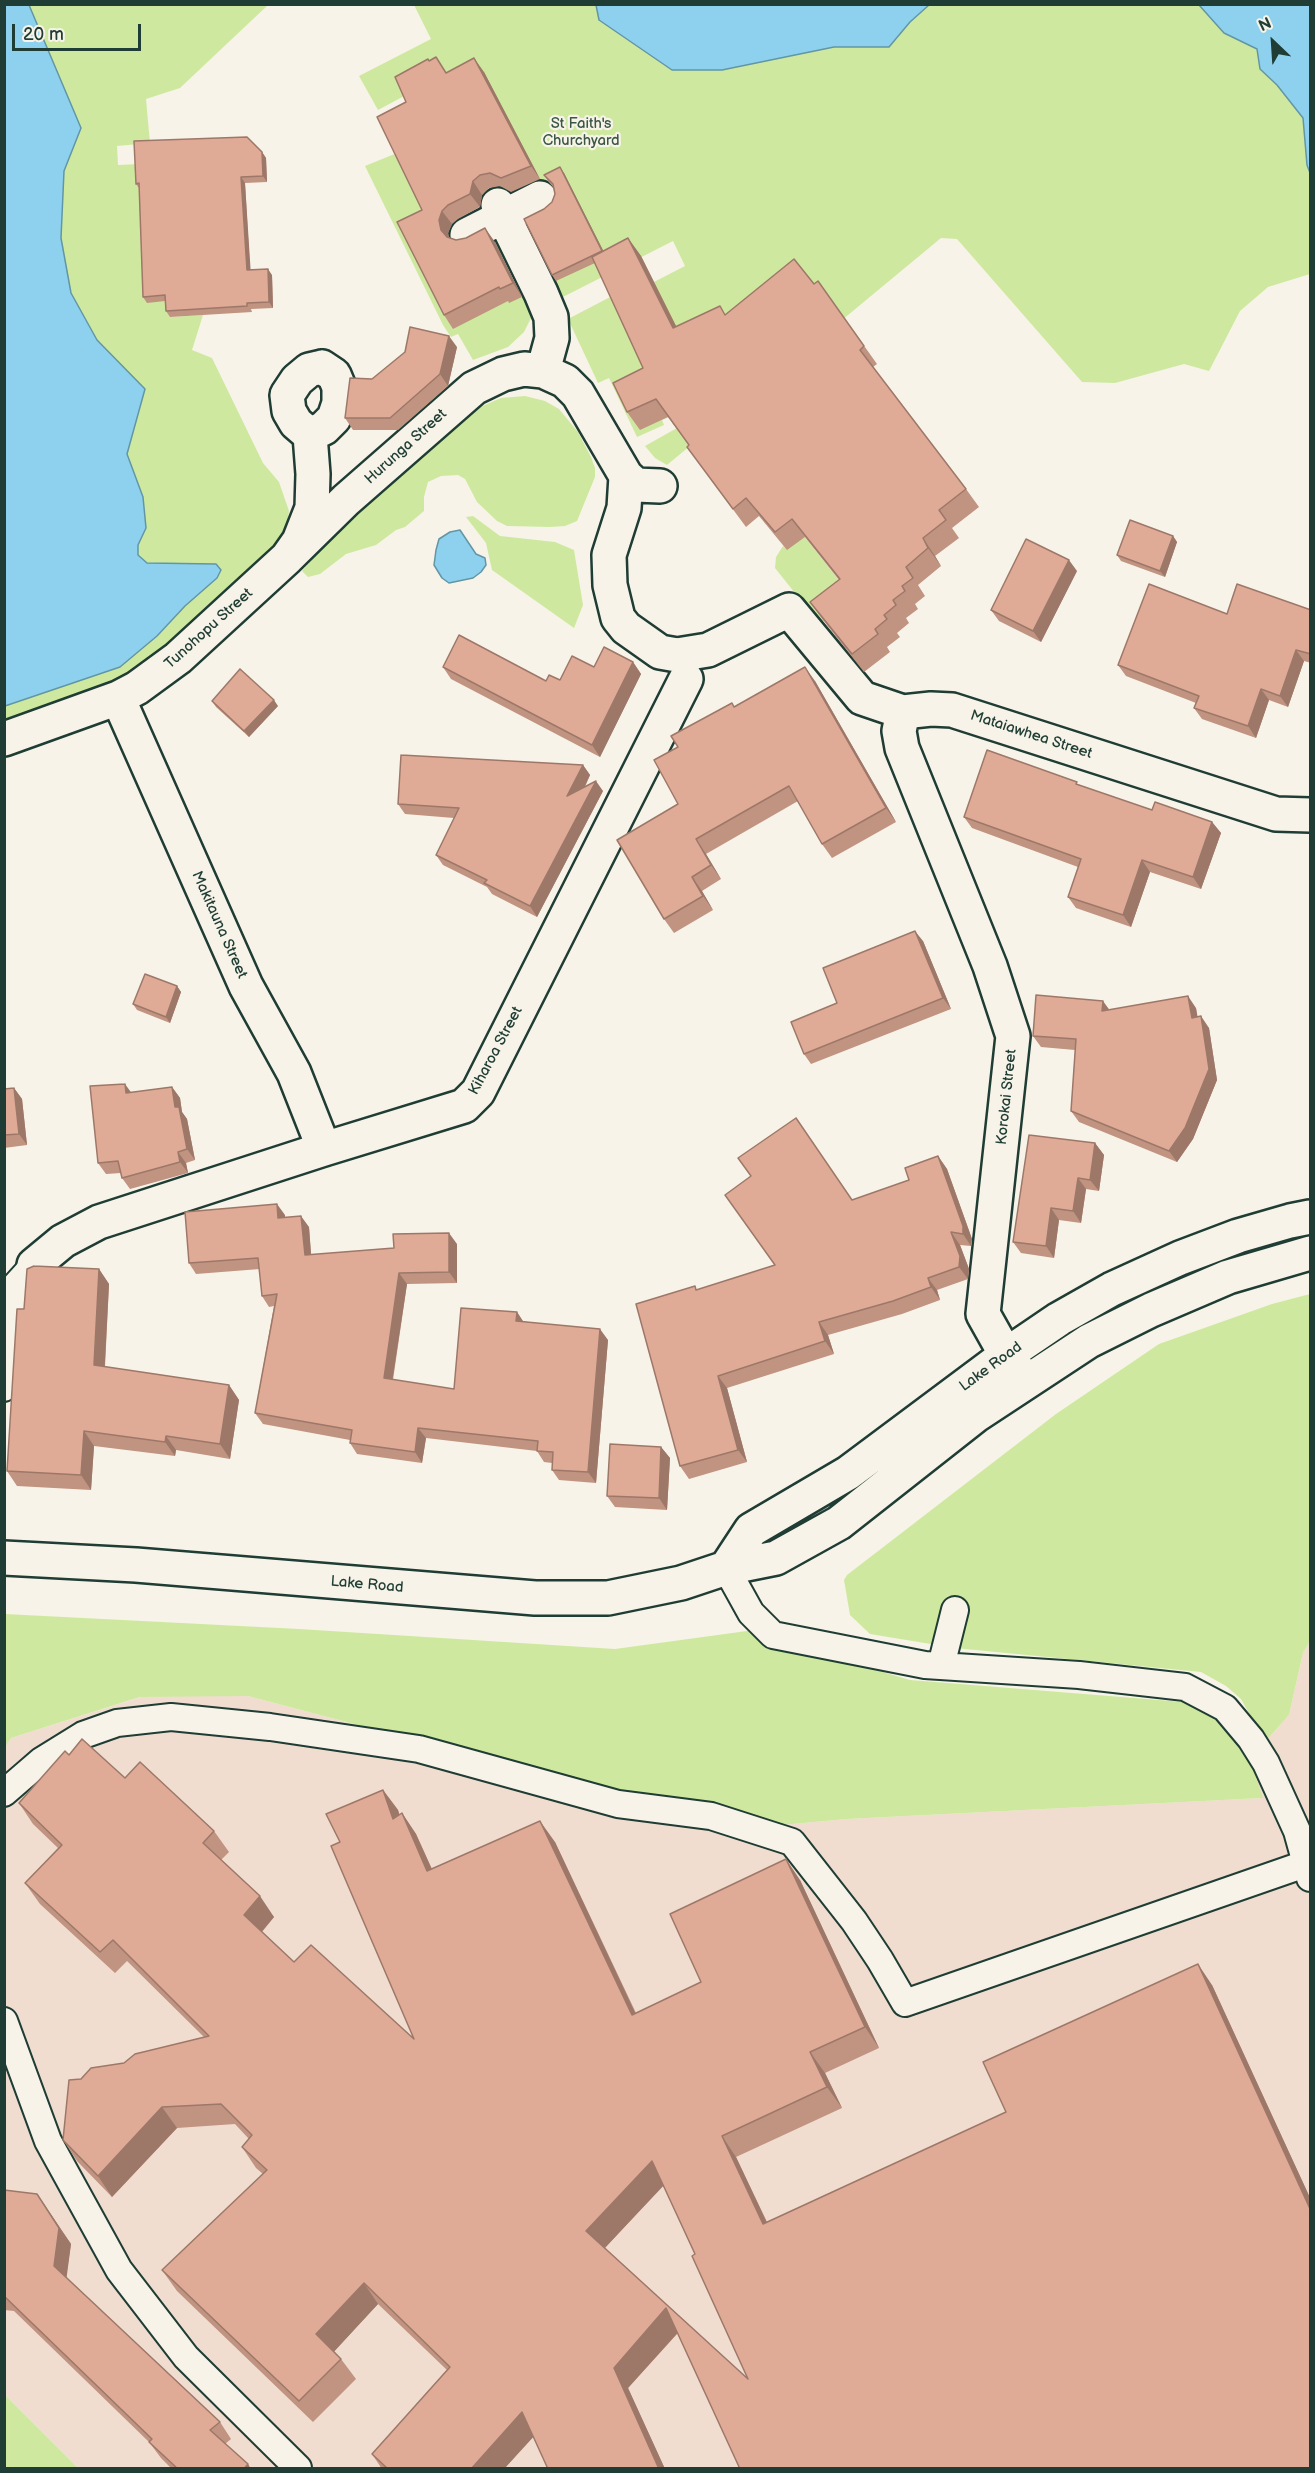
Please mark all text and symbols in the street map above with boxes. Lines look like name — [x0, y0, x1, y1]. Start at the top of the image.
scale bar — [15, 12, 144, 50]
north arrow — [1243, 12, 1303, 72]
text: N — [1256, 14, 1275, 36]
text: 20 m — [23, 24, 64, 45]
park label: St Faith's Churchyard — [542, 115, 620, 150]
street label: Hurunga Street — [361, 406, 451, 488]
street label: Tunohopu Street — [161, 585, 257, 673]
street label: Mataiawhea Street — [968, 707, 1094, 763]
street label: Makitauna Street — [187, 869, 251, 981]
street label: Kiharoa Street — [465, 1004, 527, 1098]
street label: Korokai Street — [993, 1048, 1021, 1146]
street label: Lake Road — [956, 1338, 1026, 1396]
street label: Lake Road — [330, 1573, 404, 1597]

